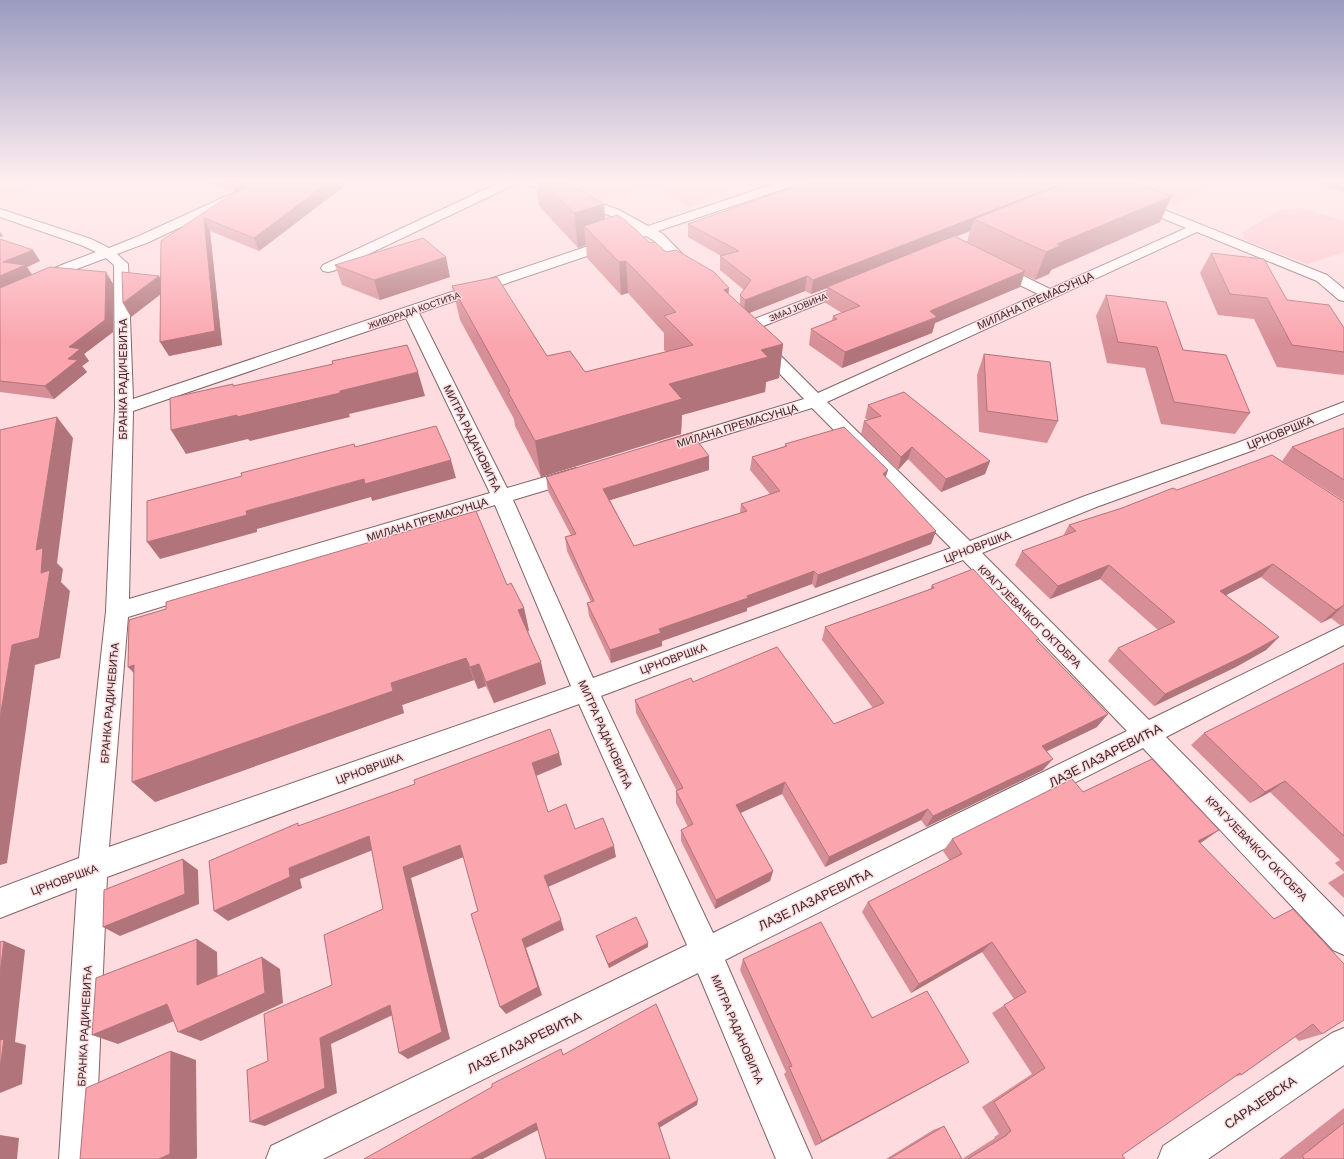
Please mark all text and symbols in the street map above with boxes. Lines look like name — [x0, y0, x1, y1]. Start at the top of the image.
street label: МИЛАНА ПРЕМАСУНЦА — [975, 268, 1096, 332]
street label: ЖИВОРАДА КОСТИЋА — [366, 289, 462, 331]
street label: ЗМАЈ ЈОВИНА — [767, 290, 829, 324]
street label: БРАНКА РАДИЧЕВИЋА — [116, 318, 129, 440]
street label: МИТРА РАДАНОВИЋА — [441, 382, 505, 494]
street label: МИЛАНА ПРЕМАСУНЦА — [675, 400, 800, 450]
street label: ЦРНОВРШКА — [1245, 413, 1316, 451]
street label: МИЛАНА ПРЕМАСУНЦА — [365, 494, 490, 544]
street label: ЦРНОВРШКА — [942, 527, 1013, 565]
street label: КРАГУЈЕВАЧКОГ ОКТОБРА — [976, 562, 1085, 671]
street label: ЦРНОВРШКА — [638, 640, 709, 676]
street label: БРАНКА РАДИЧЕВИЋА — [97, 641, 121, 764]
street label: МИТРА РАДАНОВИЋА — [576, 678, 636, 791]
street label: ЛАЗЕ ЛАЗАРЕВИЋА — [1046, 719, 1165, 790]
street label: ЦРНОВРШКА — [334, 750, 405, 786]
street label: КРАГУЈЕВАЧКОГ ОКТОБРА — [1203, 793, 1311, 904]
street label: ЦРНОВРШКА — [29, 861, 100, 897]
street label: ЛАЗЕ ЛАЗАРЕВИЋА — [755, 864, 875, 934]
street label: БРАНКА РАДИЧЕВИЋА — [74, 964, 94, 1087]
street label: МИТРА РАДАНОВИЋА — [709, 972, 767, 1086]
street label: ЛАЗЕ ЛАЗАРЕВИЋА — [464, 1007, 584, 1077]
street label: САРАЈЕВСКА — [1221, 1072, 1299, 1132]

